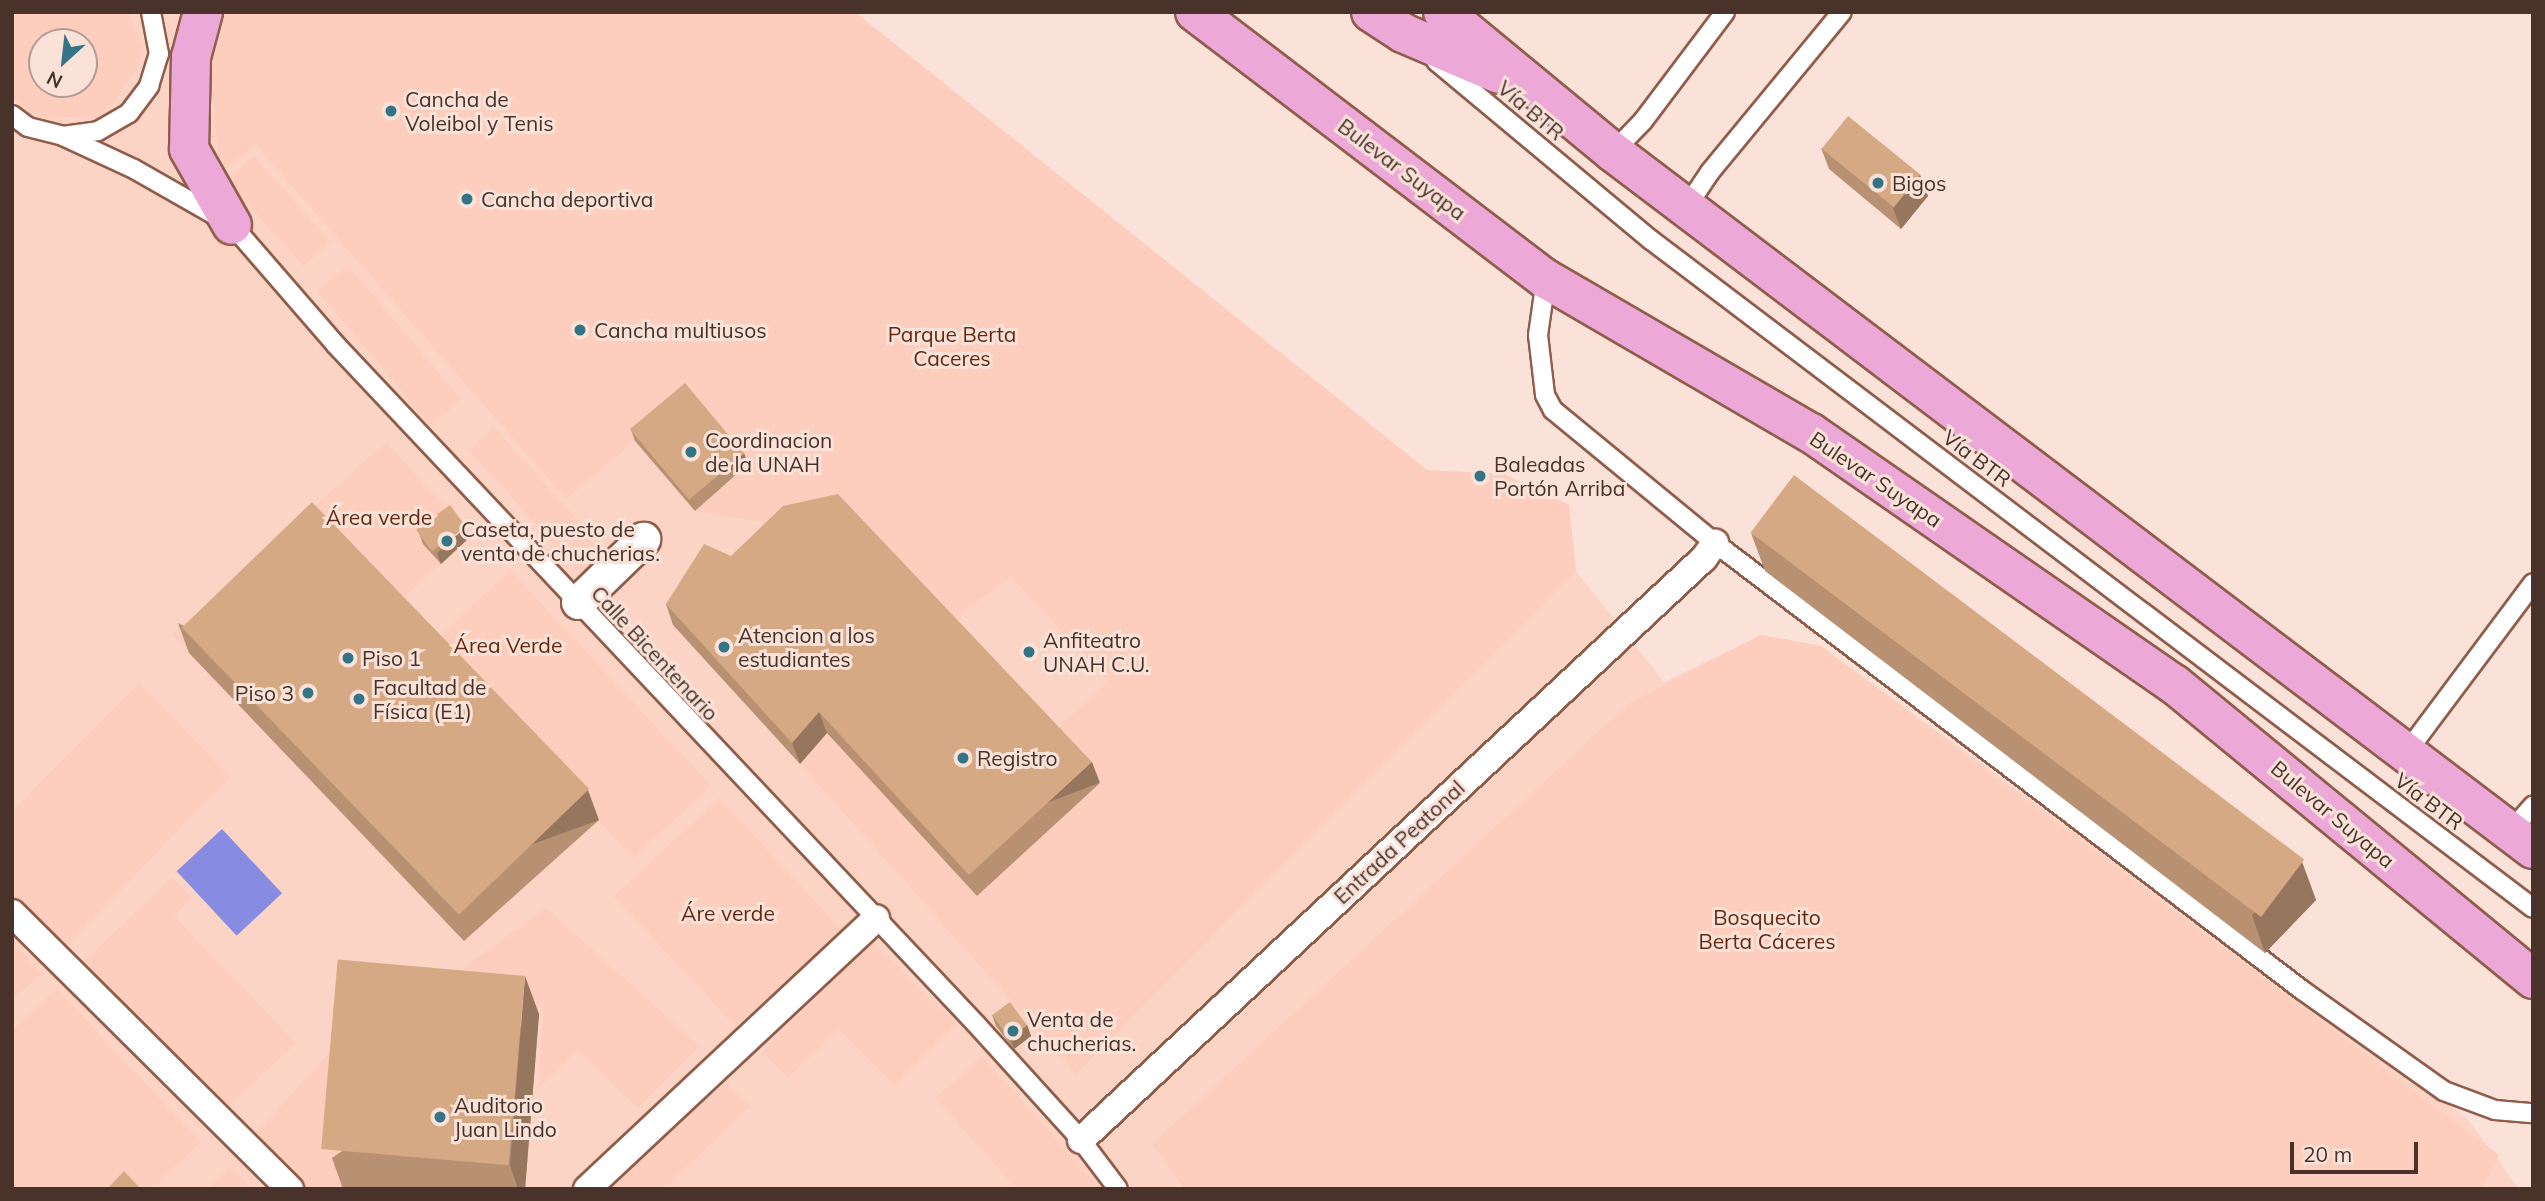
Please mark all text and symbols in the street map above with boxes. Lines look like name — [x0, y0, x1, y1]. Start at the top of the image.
north arrow — [28, 28, 98, 98]
text: N — [43, 66, 66, 94]
street label: Vía BTR — [1493, 75, 1569, 145]
place label: Cancha de Voleibol y Tenis — [405, 86, 554, 136]
marker: Cancha de Voleibol y Tenis — [383, 103, 399, 119]
street label: Bulevar Suyapa — [1333, 113, 1471, 225]
place label: Bigos — [1892, 170, 1946, 196]
marker: Bigos — [1870, 175, 1886, 191]
place label: Cancha deportiva — [481, 186, 653, 212]
marker: Cancha deportiva — [459, 191, 475, 207]
place label: Cancha multiusos — [594, 317, 767, 343]
park label: Parque Berta Caceres — [888, 321, 1016, 371]
marker: Cancha multiusos — [572, 322, 588, 338]
street label: Vía BTR — [1938, 424, 2016, 492]
street label: Bulevar Suyapa — [1805, 426, 1947, 532]
place label: Coordinacion de la UNAH — [705, 427, 832, 477]
marker: Coordinacion de la UNAH — [683, 444, 699, 460]
place label: Baleadas Portón Arriba — [1494, 451, 1625, 501]
marker: Baleadas Portón Arriba — [1472, 468, 1488, 484]
park label: Área verde — [326, 504, 432, 530]
place label: Caseta, puesto de venta de chucherias. — [461, 516, 660, 566]
marker: Caseta, puesto de venta de chucherias. — [439, 533, 455, 549]
street label: Calle Bicentenario — [586, 580, 724, 726]
place label: Atencion a los estudiantes — [738, 622, 875, 672]
place label: Anfiteatro UNAH C.U. — [1043, 627, 1150, 677]
park label: Área Verde — [454, 632, 562, 658]
marker: Atencion a los estudiantes — [716, 639, 732, 655]
marker: Anfiteatro UNAH C.U. — [1021, 644, 1037, 660]
place label: Piso 1 — [362, 645, 421, 671]
marker: Piso 1 — [340, 650, 356, 666]
place label: Facultad de Física (E1) — [373, 674, 487, 724]
place label: Piso 3 — [235, 680, 294, 706]
marker: Piso 3 — [300, 685, 316, 701]
marker: Facultad de Física (E1) — [351, 691, 367, 707]
place label: Registro — [977, 745, 1058, 771]
marker: Registro — [955, 750, 971, 766]
street label: Bulevar Suyapa — [2266, 755, 2400, 873]
street label: Vía BTR — [2390, 767, 2468, 835]
street label: Entrada Peatonal — [1329, 775, 1469, 909]
park label: Áre verde — [681, 900, 775, 926]
park label: Bosquecito Berta Cáceres — [1698, 904, 1836, 954]
place label: Venta de chucherias. — [1027, 1006, 1136, 1056]
marker: Venta de chucherias. — [1005, 1023, 1021, 1039]
place label: Auditorio Juan Lindo — [454, 1092, 557, 1142]
marker: Auditorio Juan Lindo — [432, 1109, 448, 1125]
scale bar — [2293, 1128, 2421, 1172]
text: 20 m — [2303, 1141, 2352, 1167]

